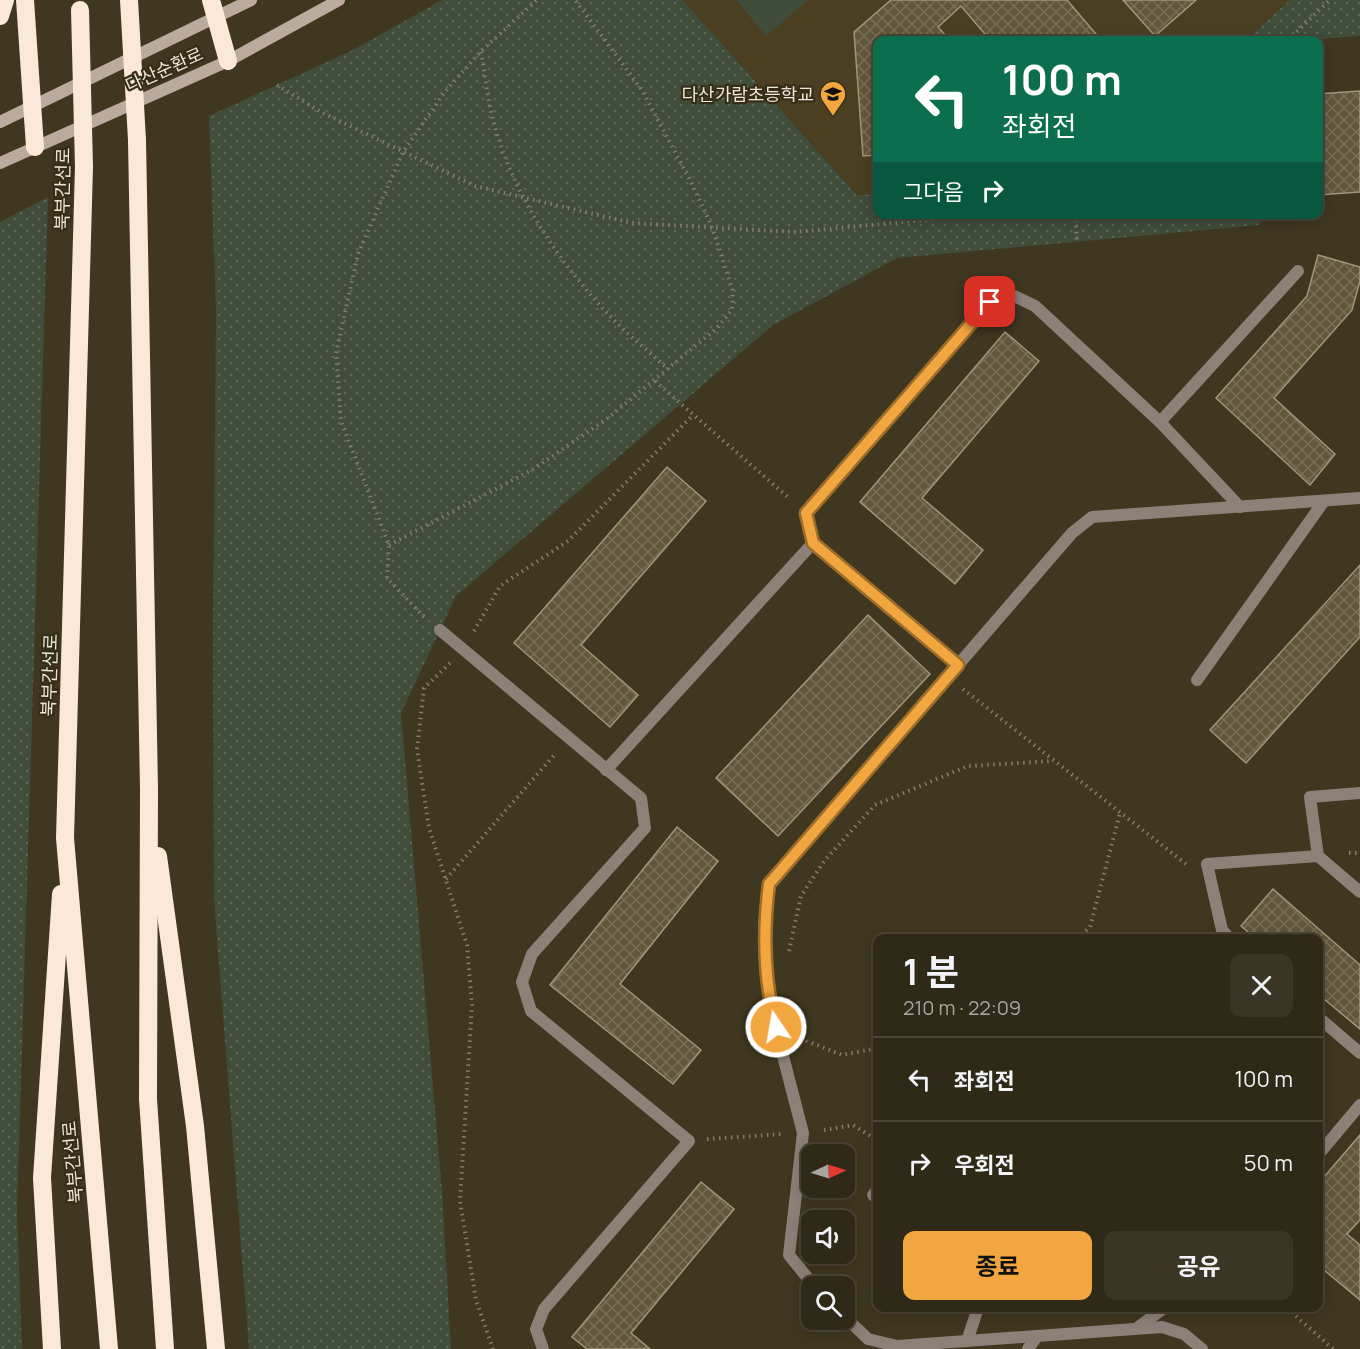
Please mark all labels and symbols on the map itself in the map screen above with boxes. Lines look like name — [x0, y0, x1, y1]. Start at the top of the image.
street label: 다산순환로 — [121, 41, 207, 97]
school or university icon: 다산가람초등학교 — [818, 79, 848, 117]
place label: 다산가람초등학교 — [682, 82, 814, 106]
street label: 북부간선로 — [49, 147, 75, 231]
pin — [964, 276, 1015, 327]
street label: 북부간선로 — [36, 633, 62, 717]
position arrow — [744, 995, 808, 1059]
street label: 북부간선로 — [56, 1120, 88, 1204]
north arrow — [801, 1144, 855, 1198]

